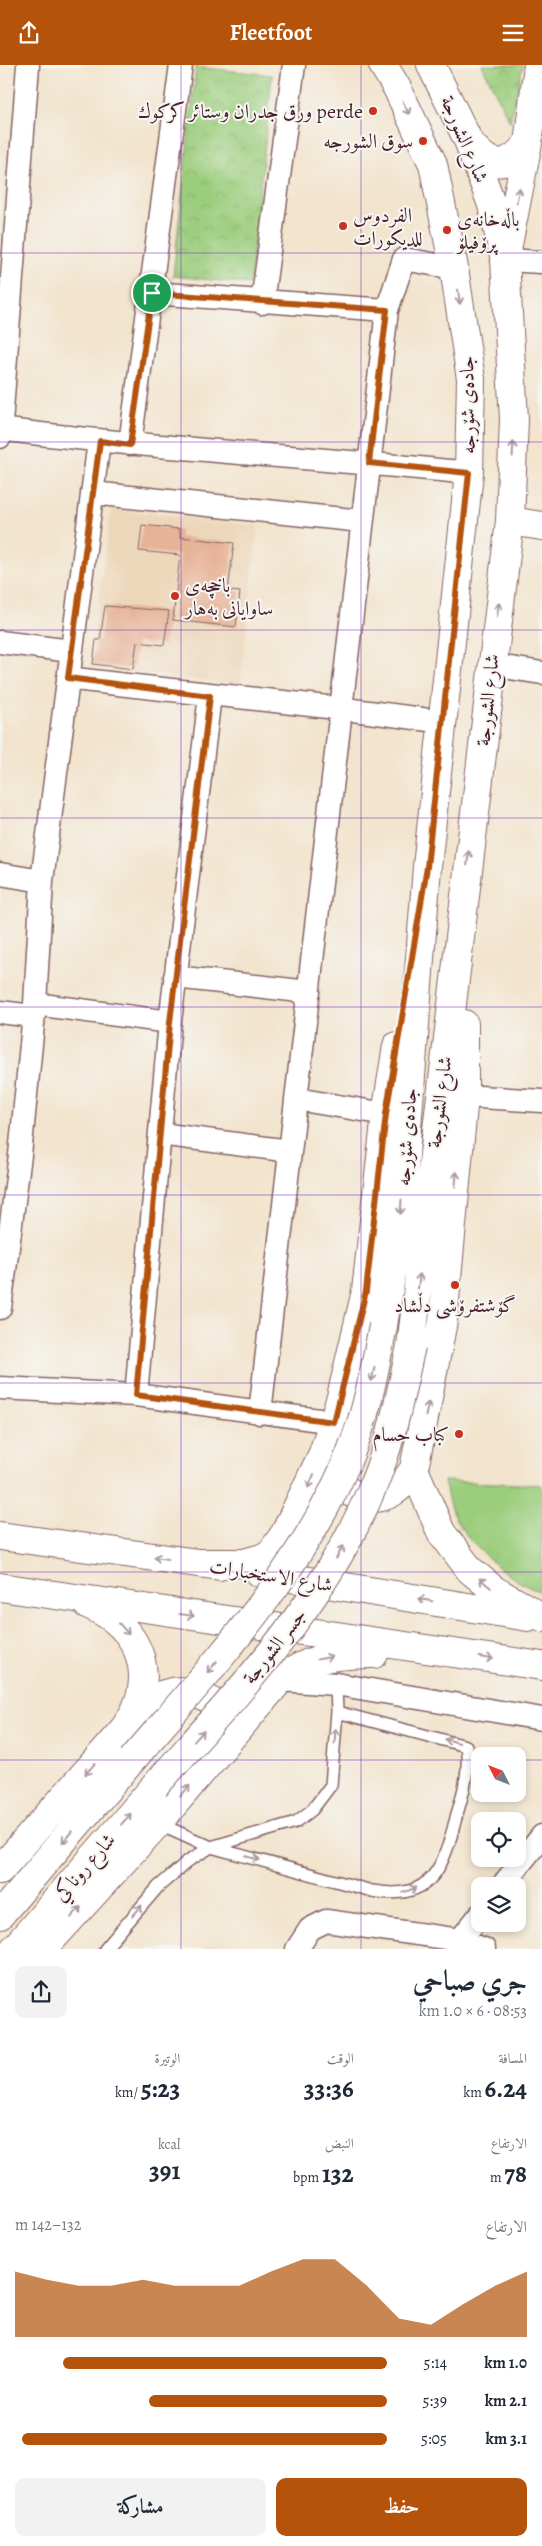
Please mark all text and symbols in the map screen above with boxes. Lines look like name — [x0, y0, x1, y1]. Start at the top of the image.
text: Fleetfoot — [230, 18, 312, 48]
icon: share — [15, 19, 43, 47]
icon: menu — [499, 19, 527, 47]
street label: شارع الشورجة — [430, 91, 495, 189]
place label: ورق جدران وستائر كركوك perde — [138, 98, 363, 125]
one-way arrow — [402, 100, 412, 115]
marker: ورق جدران وستائر كركوك perde — [367, 105, 379, 117]
place label: سوق الشورجه — [323, 128, 413, 155]
marker: سوق الشورجه — [417, 135, 429, 147]
one-way arrow — [514, 187, 523, 203]
place label: الفردوس للديكورات — [353, 202, 423, 252]
place label: باڵەخانەی پرۆفیلۆ — [455, 206, 520, 256]
marker: الفردوس للديكورات — [337, 220, 349, 232]
marker: باڵەخانەی پرۆفیلۆ — [441, 224, 453, 236]
pin — [131, 272, 173, 314]
icon: arrive — [138, 279, 166, 307]
one-way arrow — [454, 288, 464, 304]
street label: جادەی شۆرجە — [453, 356, 482, 454]
one-way arrow — [508, 441, 517, 457]
place label: باخچەی ساوایانی بەهار — [183, 572, 273, 622]
marker: باخچەی ساوایانی بەهار — [169, 590, 181, 602]
one-way arrow — [493, 603, 503, 619]
street label: شارع الشورجة — [469, 653, 510, 748]
one-way arrow — [463, 851, 473, 867]
street label: شارع الشورجة — [420, 1055, 463, 1150]
street label: جادەی شۆرجە — [390, 1087, 423, 1187]
one-way arrow — [451, 1171, 461, 1187]
one-way arrow — [396, 1199, 405, 1215]
one-way arrow — [414, 1273, 424, 1289]
marker: گۆشتفرۆشی دڵشاد — [449, 1279, 461, 1291]
place label: گۆشتفرۆشی دڵشاد — [394, 1292, 516, 1320]
one-way arrow — [368, 1366, 377, 1382]
one-way arrow — [423, 1402, 432, 1418]
place label: كباب حسام — [373, 1421, 449, 1452]
marker: كباب حسام — [453, 1428, 465, 1440]
one-way arrow — [305, 1473, 315, 1488]
one-way arrow — [335, 1545, 345, 1560]
one-way arrow — [153, 1552, 169, 1562]
street label: شارع الاستخبارات — [207, 1552, 335, 1603]
one-way arrow — [479, 1577, 492, 1589]
one-way arrow — [417, 1594, 433, 1604]
street label: جسر الشورجة — [236, 1603, 313, 1690]
one-way arrow — [178, 1610, 194, 1620]
one-way arrow — [118, 1623, 130, 1636]
one-way arrow — [316, 1652, 332, 1662]
one-way arrow — [478, 1653, 494, 1663]
one-way arrow — [207, 1660, 218, 1673]
one-way arrow — [330, 1728, 340, 1744]
one-way arrow — [193, 1730, 205, 1743]
one-way arrow — [444, 1736, 460, 1745]
north arrow — [471, 1747, 526, 1803]
map controls — [471, 1747, 526, 1932]
one-way arrow — [85, 1762, 96, 1775]
one-way arrow — [179, 1785, 190, 1798]
button: locate — [471, 1812, 526, 1867]
one-way arrow — [120, 1813, 131, 1826]
street label: شارع روناكي — [47, 1827, 125, 1910]
one-way arrow — [61, 1831, 72, 1844]
one-way arrow — [244, 1854, 260, 1864]
button: layers — [471, 1877, 526, 1932]
one-way arrow — [402, 1884, 417, 1893]
one-way arrow — [131, 1905, 143, 1918]
one-way arrow — [70, 1906, 82, 1919]
text: جري صباحي — [413, 1962, 527, 2000]
button: share — [15, 1966, 67, 2018]
text: 08:53 · 6 × 1.0 km — [419, 2000, 527, 2022]
text: الوتيرة — [155, 2049, 180, 2068]
text: الوقت — [327, 2049, 354, 2068]
text: المسافة — [498, 2049, 527, 2068]
text: 5:23 — [141, 2072, 180, 2106]
text: 33:36 — [304, 2072, 354, 2106]
text: 6.24 — [485, 2072, 527, 2106]
text: /km — [115, 2083, 141, 2102]
text: km — [463, 2083, 485, 2102]
text: النبض — [325, 2134, 354, 2153]
text: الارتفاع — [491, 2134, 527, 2153]
text: kcal — [158, 2135, 180, 2154]
text: 391 — [149, 2154, 180, 2188]
text: 132 — [322, 2157, 354, 2191]
text: 78 — [504, 2157, 527, 2191]
text: bpm — [293, 2168, 322, 2187]
text: m — [490, 2168, 504, 2187]
text: 132–142 m — [15, 2214, 81, 2236]
text: الارتفاع — [485, 2216, 527, 2238]
text: 5:14 — [424, 2352, 447, 2374]
text: 1.0 km — [484, 2352, 527, 2374]
text: 5:39 — [422, 2390, 447, 2412]
text: 2.1 km — [485, 2390, 527, 2412]
text: 5:05 — [421, 2428, 447, 2450]
text: 3.1 km — [486, 2428, 527, 2450]
button: مشاركة — [15, 2478, 266, 2536]
button: حفظ — [276, 2478, 527, 2536]

